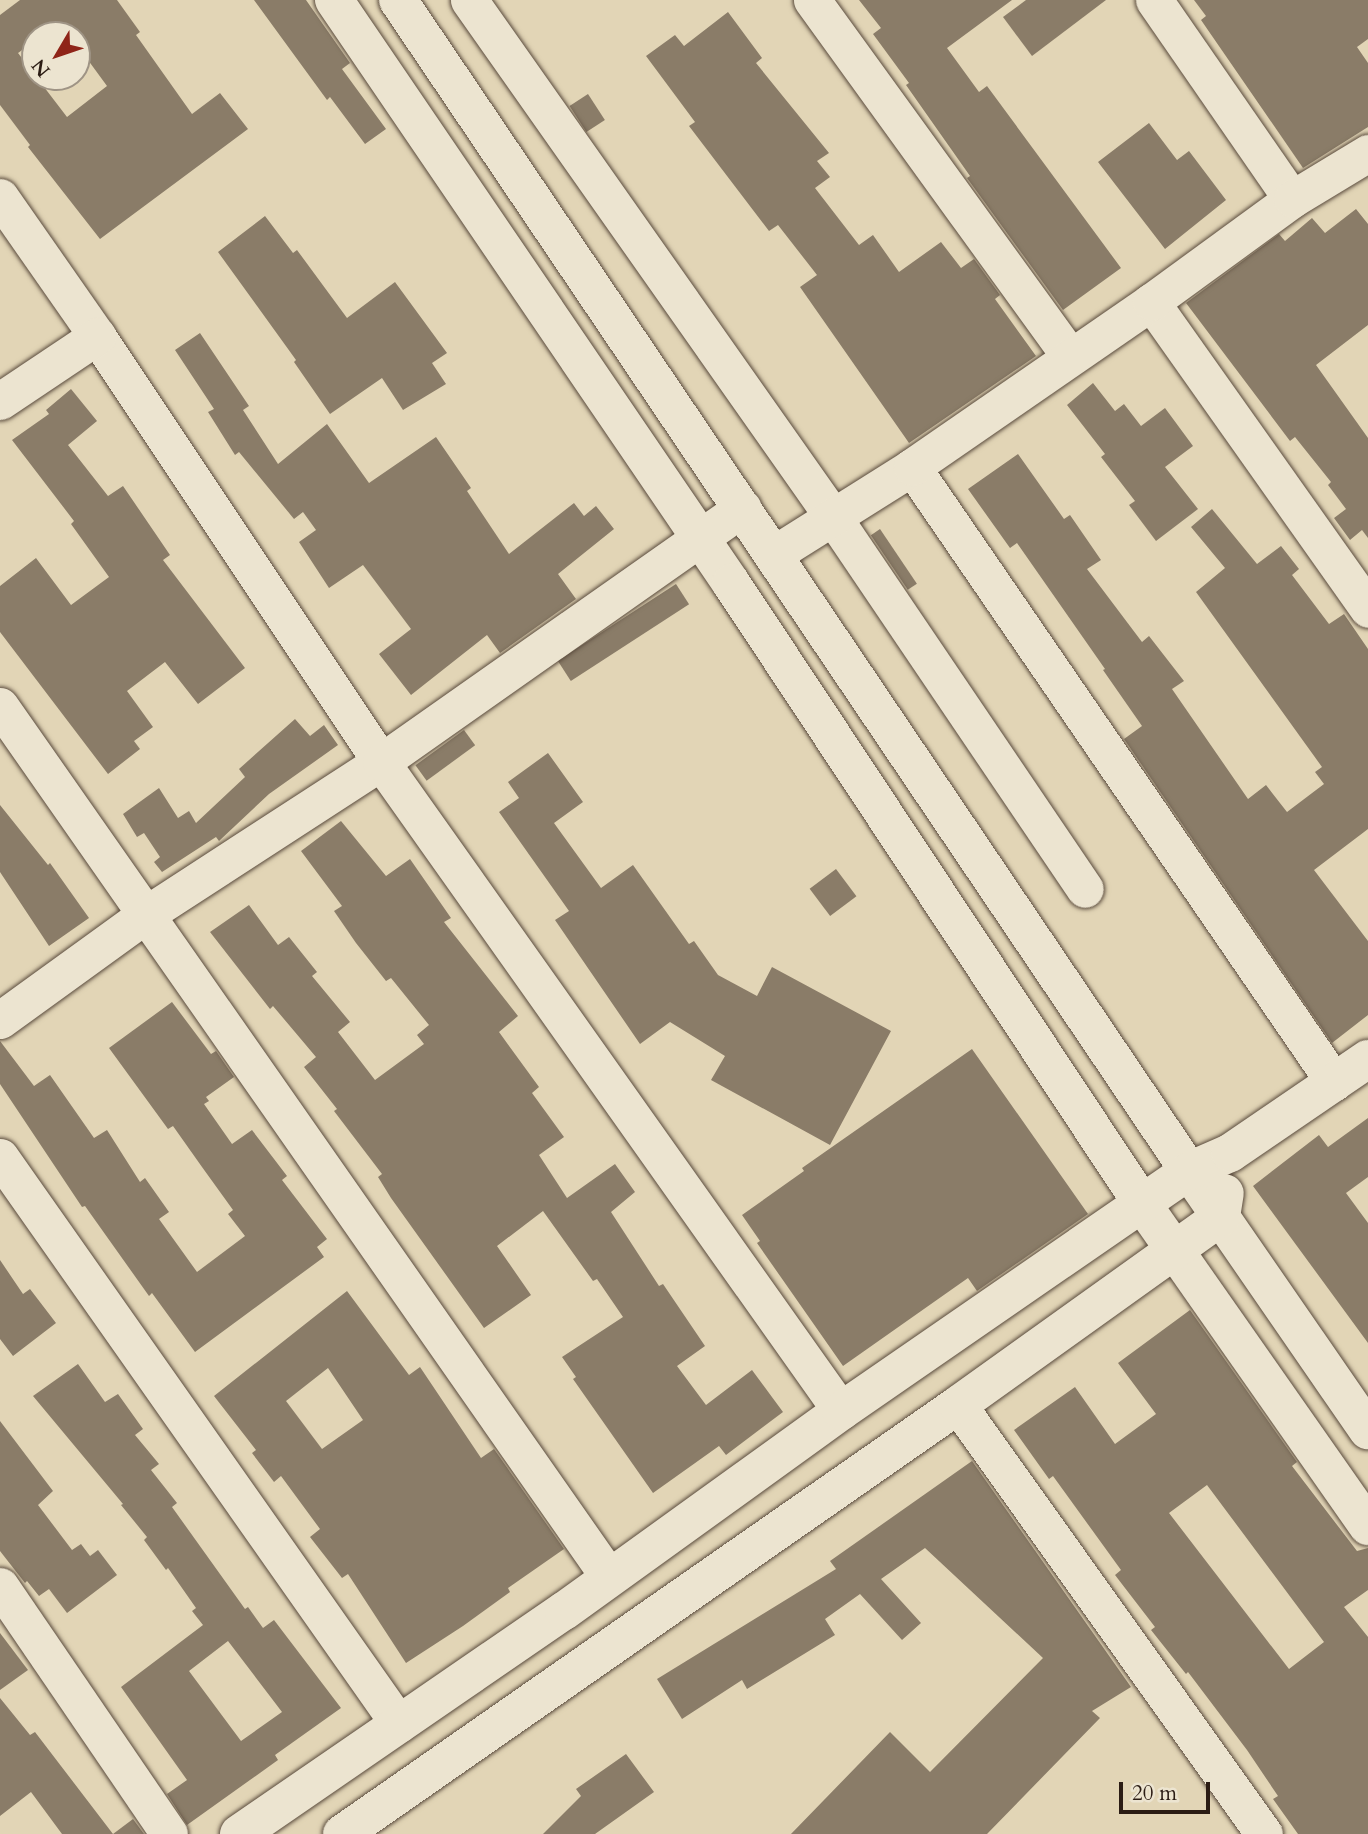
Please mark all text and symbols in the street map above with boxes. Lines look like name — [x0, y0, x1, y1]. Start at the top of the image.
north arrow — [21, 21, 91, 91]
text: N — [26, 53, 57, 83]
scale bar — [1123, 1768, 1214, 1812]
text: 20 m — [1132, 1779, 1177, 1808]

